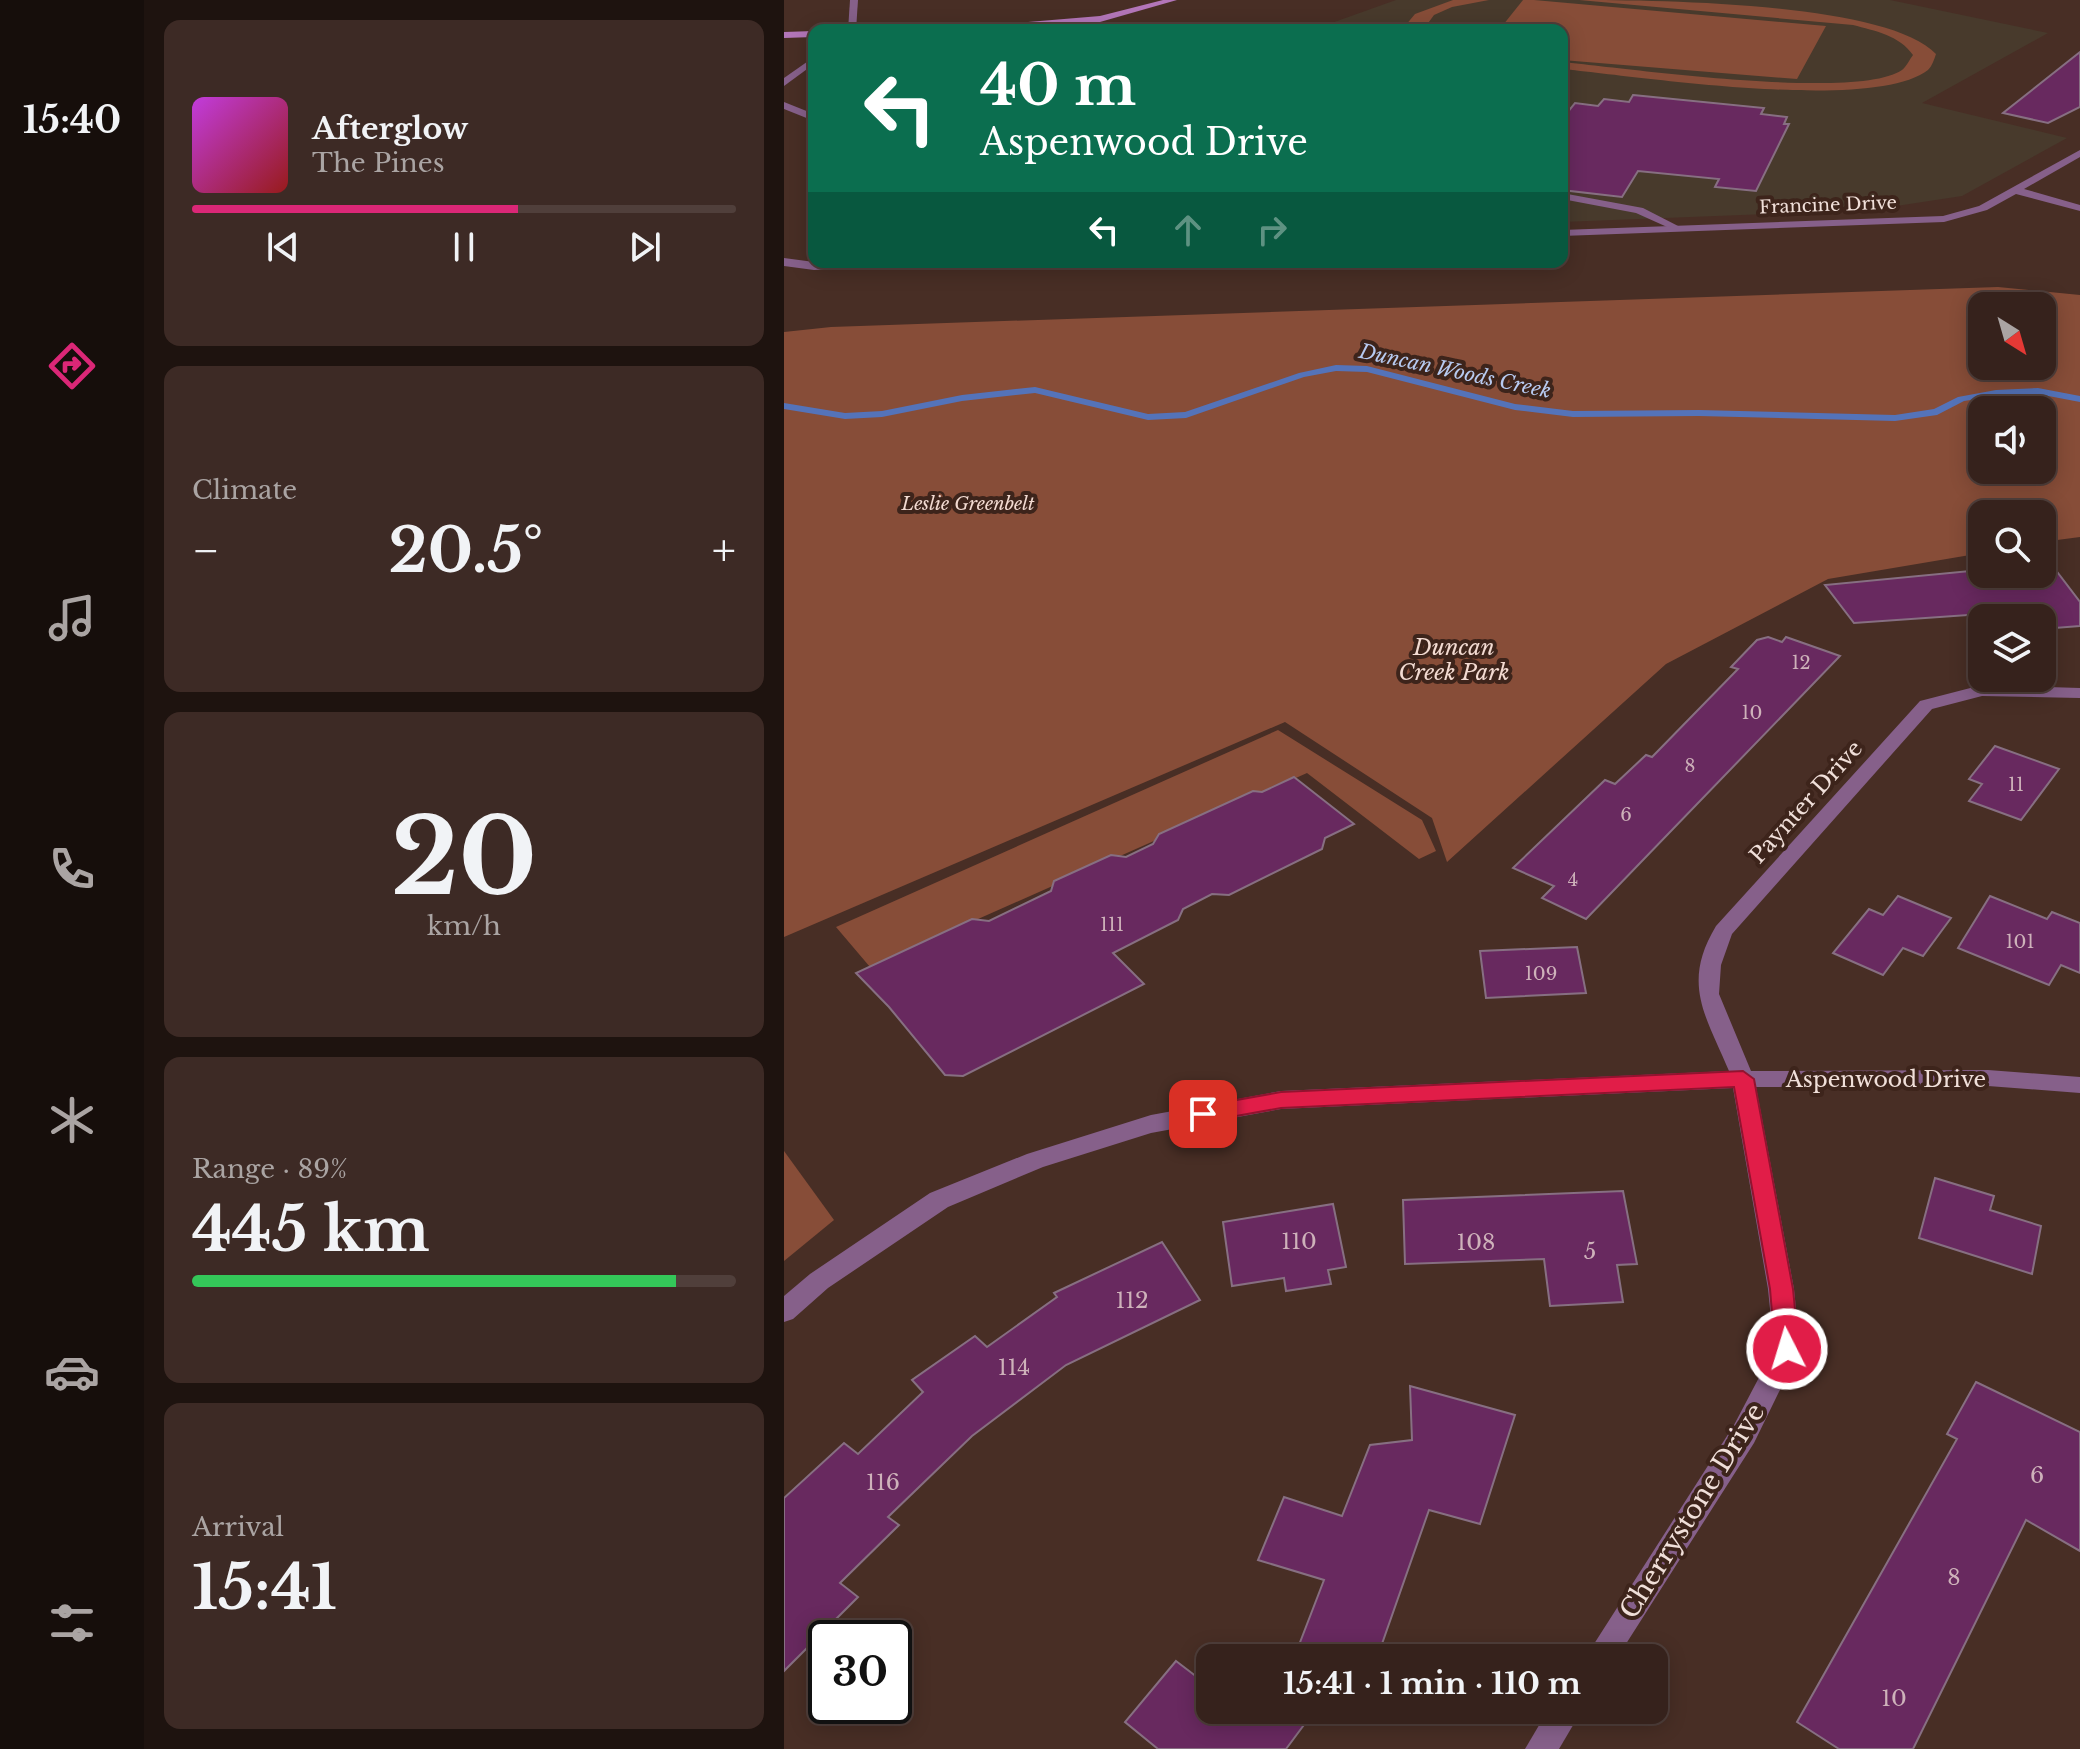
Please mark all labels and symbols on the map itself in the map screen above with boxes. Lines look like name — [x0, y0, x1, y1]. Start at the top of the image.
street label: Francine Drive — [1759, 192, 1897, 218]
north arrow — [1968, 292, 2056, 380]
water label: Duncan Woods Creek — [1356, 339, 1553, 403]
park label: Leslie Greenbelt — [901, 493, 1035, 515]
park label: Duncan Creek Park — [1398, 634, 1510, 686]
house number: 12 — [1791, 652, 1811, 674]
house number: 10 — [1742, 702, 1762, 724]
street label: Paynter Drive — [1744, 735, 1868, 869]
house number: 8 — [1685, 755, 1695, 777]
house number: 11 — [2008, 774, 2024, 796]
house number: 6 — [1620, 804, 1632, 826]
house number: 4 — [1568, 869, 1578, 891]
house number: 111 — [1100, 914, 1124, 936]
house number: 101 — [2006, 931, 2034, 953]
house number: 109 — [1525, 963, 1557, 985]
street label: Aspenwood Drive — [1785, 1066, 1986, 1093]
pin — [1169, 1080, 1237, 1148]
house number: 110 — [1281, 1228, 1317, 1255]
house number: 108 — [1457, 1229, 1495, 1256]
house number: 5 — [1584, 1238, 1596, 1265]
house number: 112 — [1115, 1287, 1149, 1314]
position arrow — [1745, 1307, 1829, 1391]
house number: 114 — [998, 1354, 1030, 1381]
street label: Cherrystone Drive — [1613, 1397, 1771, 1625]
house number: 6 — [2030, 1462, 2044, 1489]
house number: 116 — [866, 1469, 900, 1496]
house number: 8 — [1947, 1564, 1961, 1591]
speed limit sign: 30 — [808, 1620, 912, 1724]
house number: 10 — [1881, 1685, 1907, 1712]

